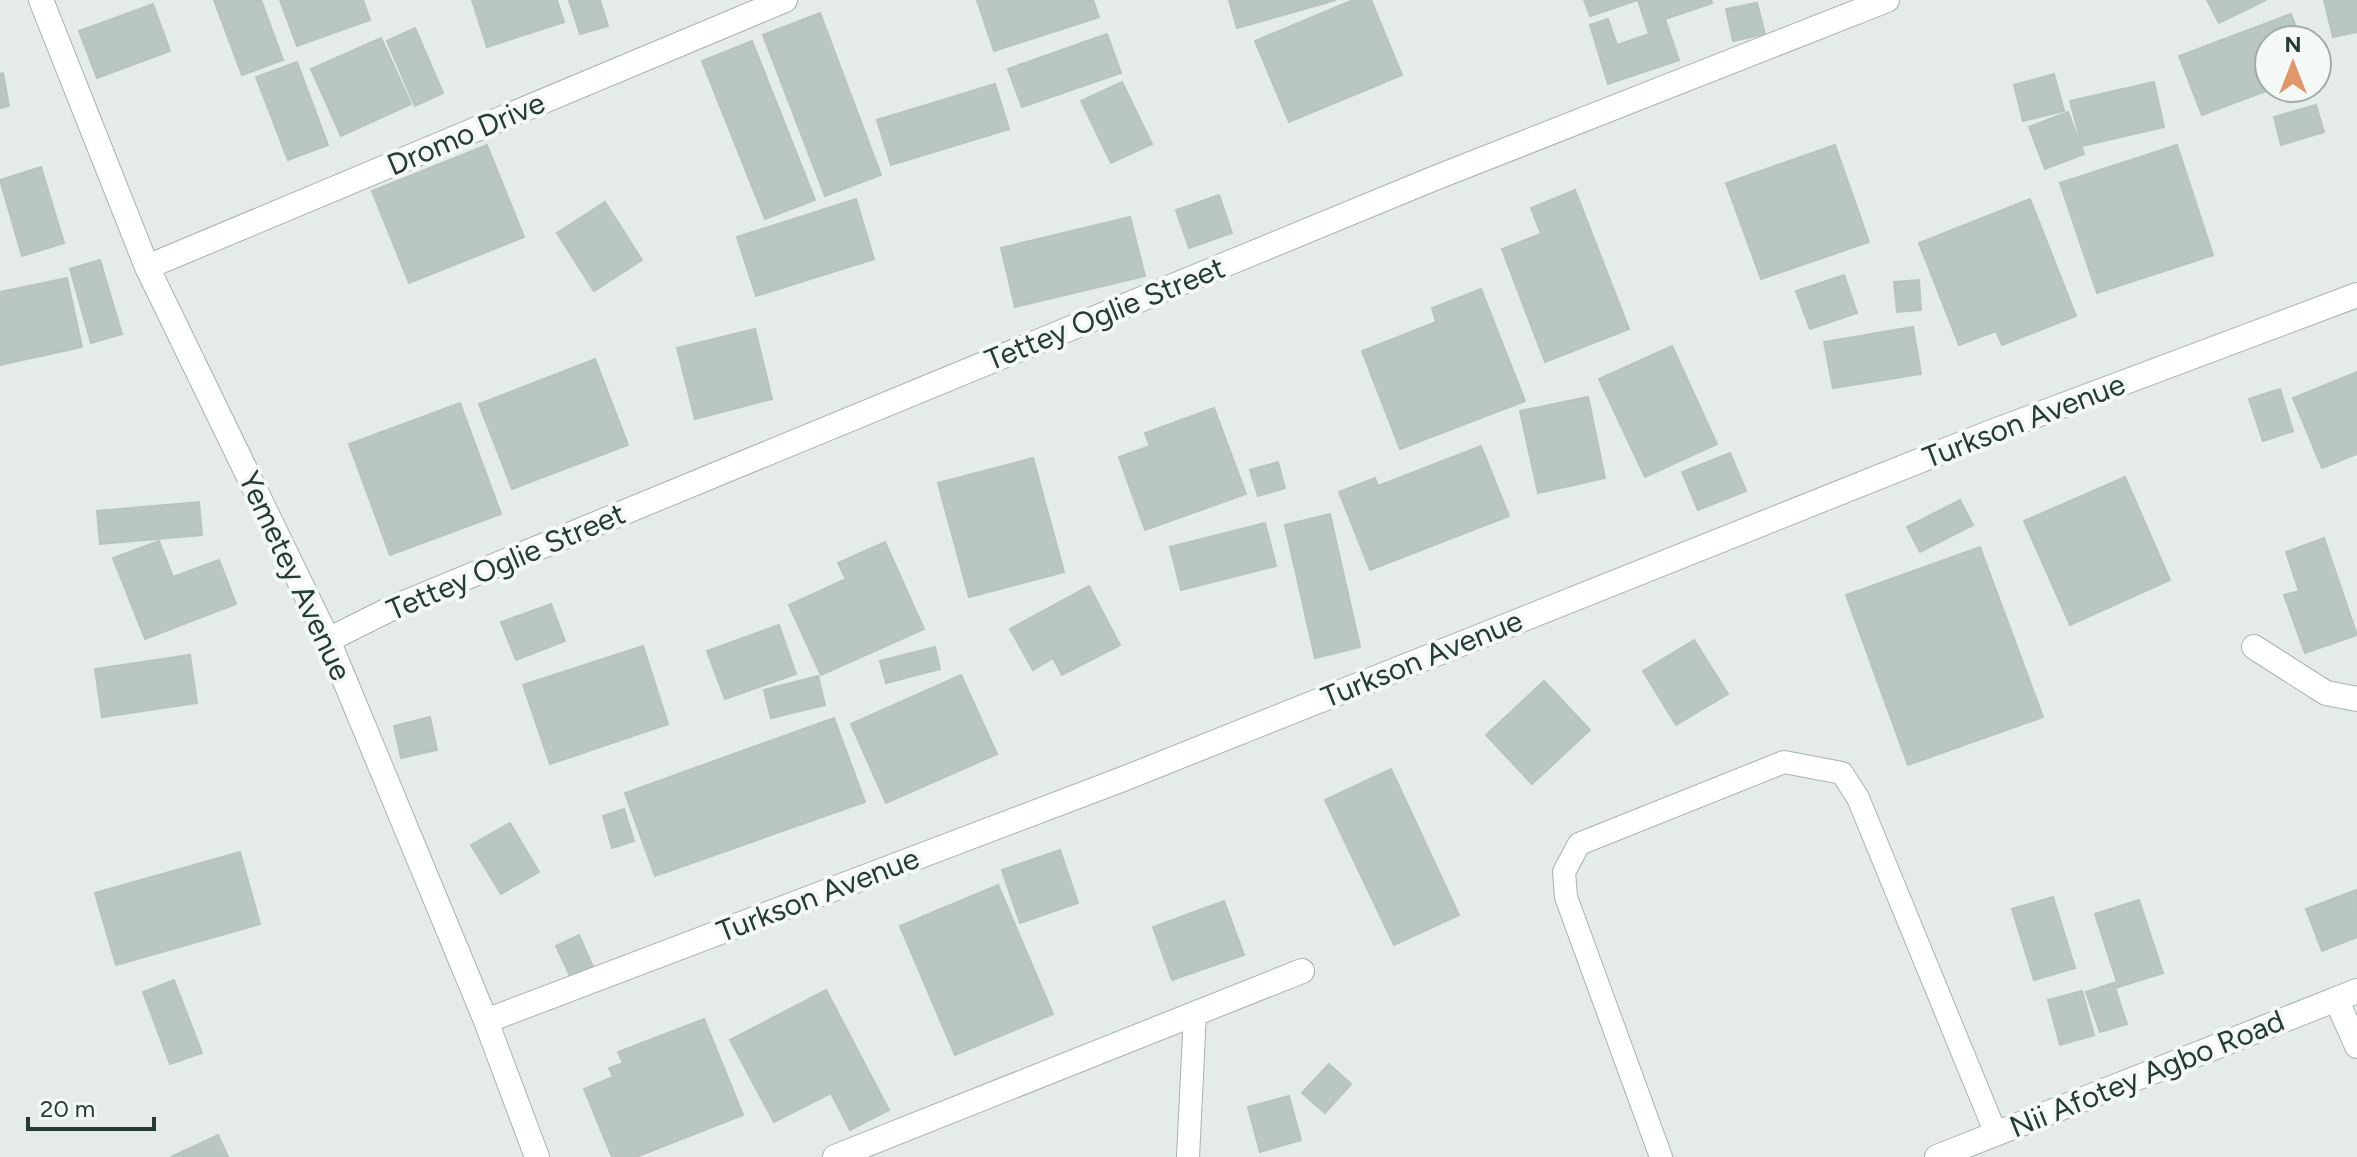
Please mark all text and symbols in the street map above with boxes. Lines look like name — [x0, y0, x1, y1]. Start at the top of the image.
north arrow — [2253, 24, 2333, 104]
text: N — [2284, 31, 2302, 58]
street label: Dromo Drive — [381, 84, 550, 183]
street label: Tettey Oglie Street — [980, 249, 1230, 378]
street label: Turkson Avenue — [1917, 365, 2130, 476]
street label: Yemetey Avenue — [231, 465, 360, 686]
street label: Tettey Oglie Street — [381, 495, 630, 628]
street label: Turkson Avenue — [1316, 601, 1528, 716]
street label: Turkson Avenue — [711, 839, 924, 950]
street label: Nii Afotey Agbo Road — [2004, 1002, 2290, 1146]
scale bar — [28, 1081, 154, 1131]
text: 20 m — [40, 1094, 95, 1123]

